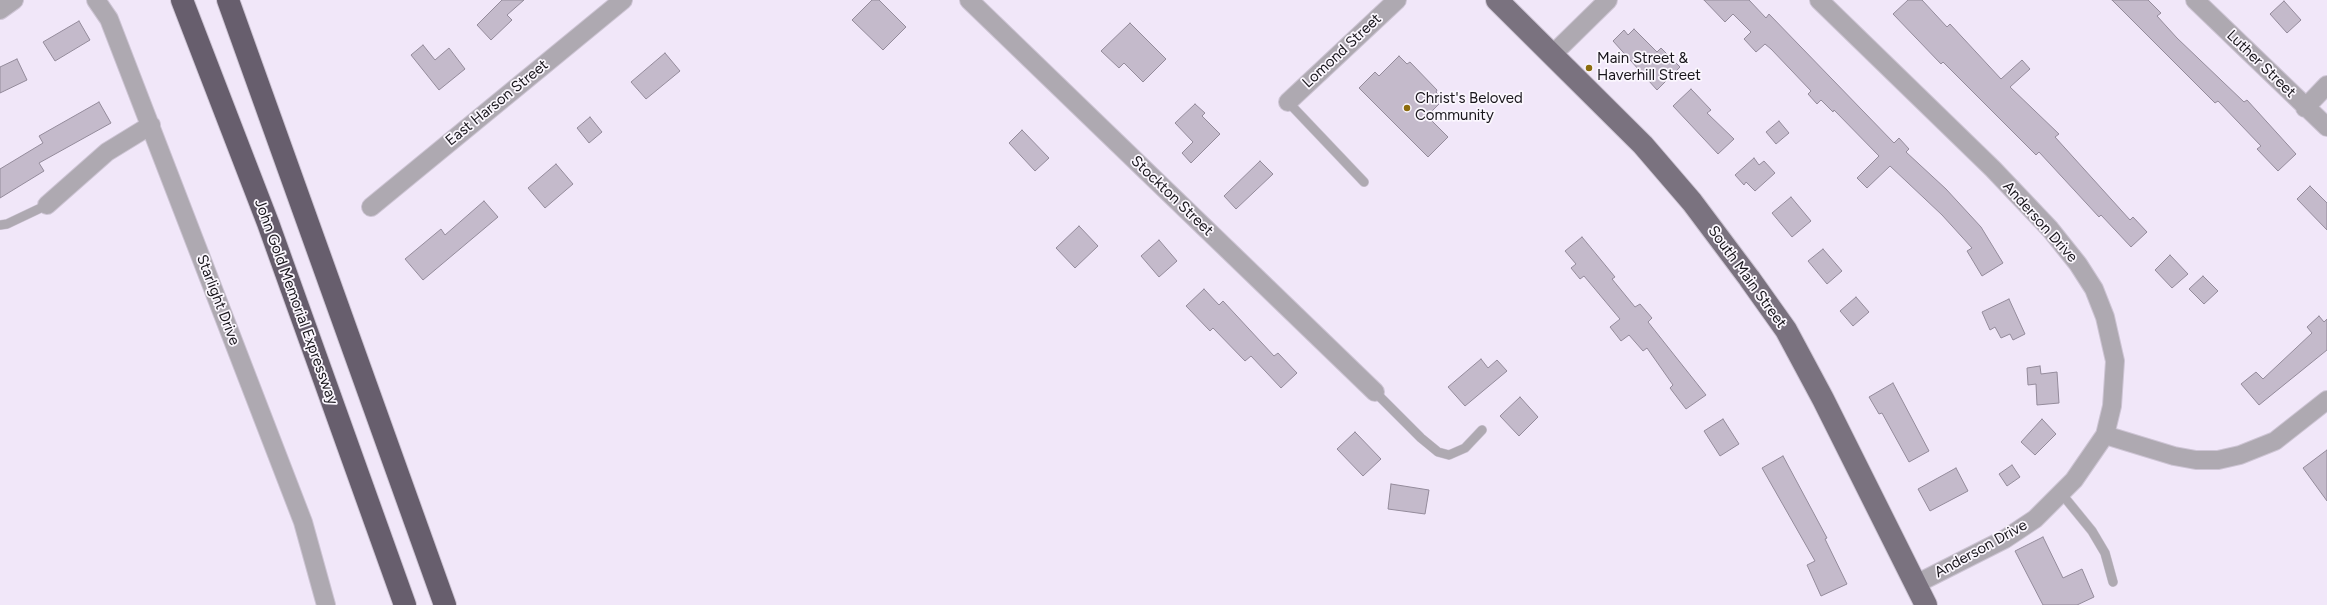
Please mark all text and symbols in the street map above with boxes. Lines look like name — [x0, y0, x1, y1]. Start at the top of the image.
street label: Lomond Street — [1299, 10, 1385, 92]
street label: Luther Street — [2223, 27, 2299, 101]
place label: Main Street & Haverhill Street — [1597, 50, 1701, 85]
street label: East Harson Street — [442, 56, 552, 150]
marker: Main Street & Haverhill Street — [1584, 63, 1594, 73]
place label: Christ's Beloved Community — [1415, 90, 1523, 125]
marker: Christ's Beloved Community — [1402, 103, 1412, 113]
street label: Stockton Street — [1127, 152, 1217, 240]
street label: Anderson Drive — [1999, 178, 2081, 266]
street label: John Gold Memorial Expressway — [250, 197, 342, 407]
street label: South Main Street — [1704, 222, 1790, 332]
street label: Starlight Drive — [192, 252, 244, 348]
street label: Anderson Drive — [1932, 516, 2030, 582]

